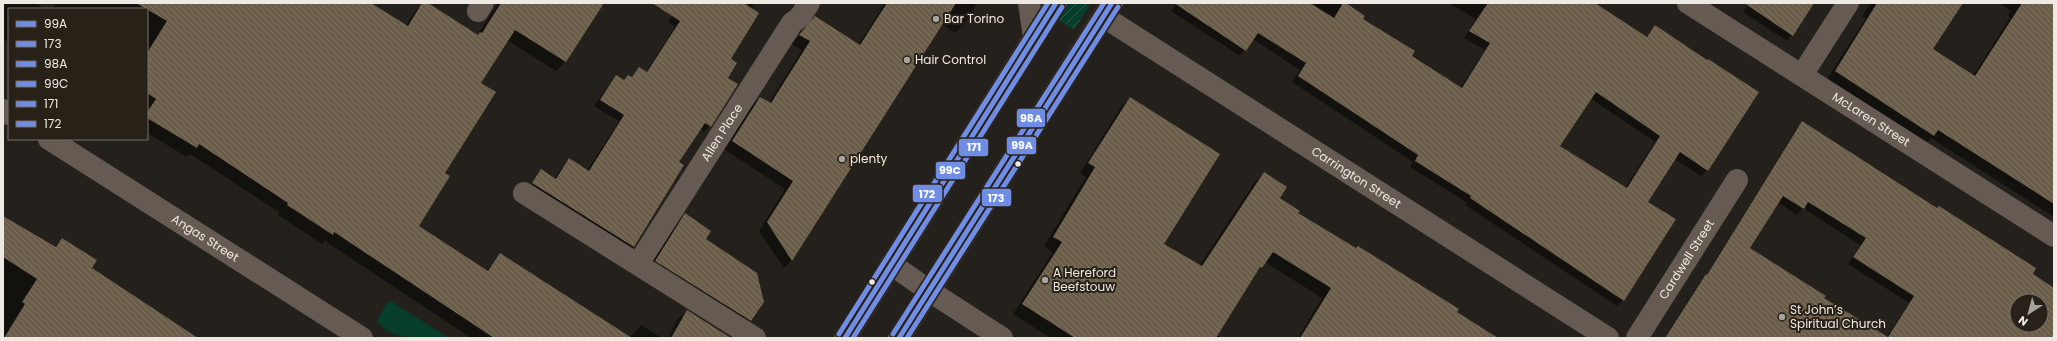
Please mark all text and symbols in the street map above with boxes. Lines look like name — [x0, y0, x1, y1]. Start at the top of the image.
legend — [8, 8, 148, 140]
place label: Bar Torino — [944, 10, 1004, 27]
marker: Bar Torino — [931, 14, 941, 24]
text: 99A — [44, 15, 67, 32]
text: 173 — [44, 35, 61, 52]
place label: Hair Control — [915, 51, 986, 68]
text: 98A — [44, 55, 67, 72]
marker: Hair Control — [902, 55, 912, 65]
text: 99C — [44, 75, 68, 92]
street label: McLaren Street — [1829, 88, 1913, 150]
text: 171 — [44, 95, 58, 112]
street label: Allen Place — [697, 100, 746, 164]
line badge: 98A — [1016, 108, 1046, 128]
text: 98A — [1020, 110, 1042, 126]
text: 172 — [44, 115, 61, 132]
line badge: 99A — [1006, 136, 1037, 155]
text: 99A — [1011, 137, 1033, 153]
line badge: 171 — [958, 138, 989, 157]
text: 171 — [967, 139, 981, 155]
street label: Carrington Street — [1308, 142, 1405, 212]
place label: plenty — [850, 150, 888, 167]
marker: plenty — [837, 154, 847, 164]
unlabelled marker — [1013, 159, 1023, 169]
line badge: 99C — [935, 161, 966, 180]
text: 99C — [939, 162, 961, 178]
line badge: 172 — [912, 184, 943, 203]
text: 172 — [919, 186, 935, 202]
line badge: 173 — [981, 188, 1012, 207]
text: 173 — [988, 190, 1005, 206]
street label: Angas Street — [168, 210, 242, 266]
street label: Cardwell Street — [1655, 216, 1718, 302]
place label: A Hereford Beefstouw — [1053, 264, 1116, 295]
marker: A Hereford Beefstouw — [1040, 275, 1050, 285]
unlabelled marker — [867, 277, 877, 287]
north arrow — [2009, 293, 2049, 333]
place label: St John’s Spiritual Church — [1790, 301, 1886, 332]
marker: St John’s Spiritual Church — [1777, 312, 1787, 322]
text: N — [2015, 312, 2031, 330]

